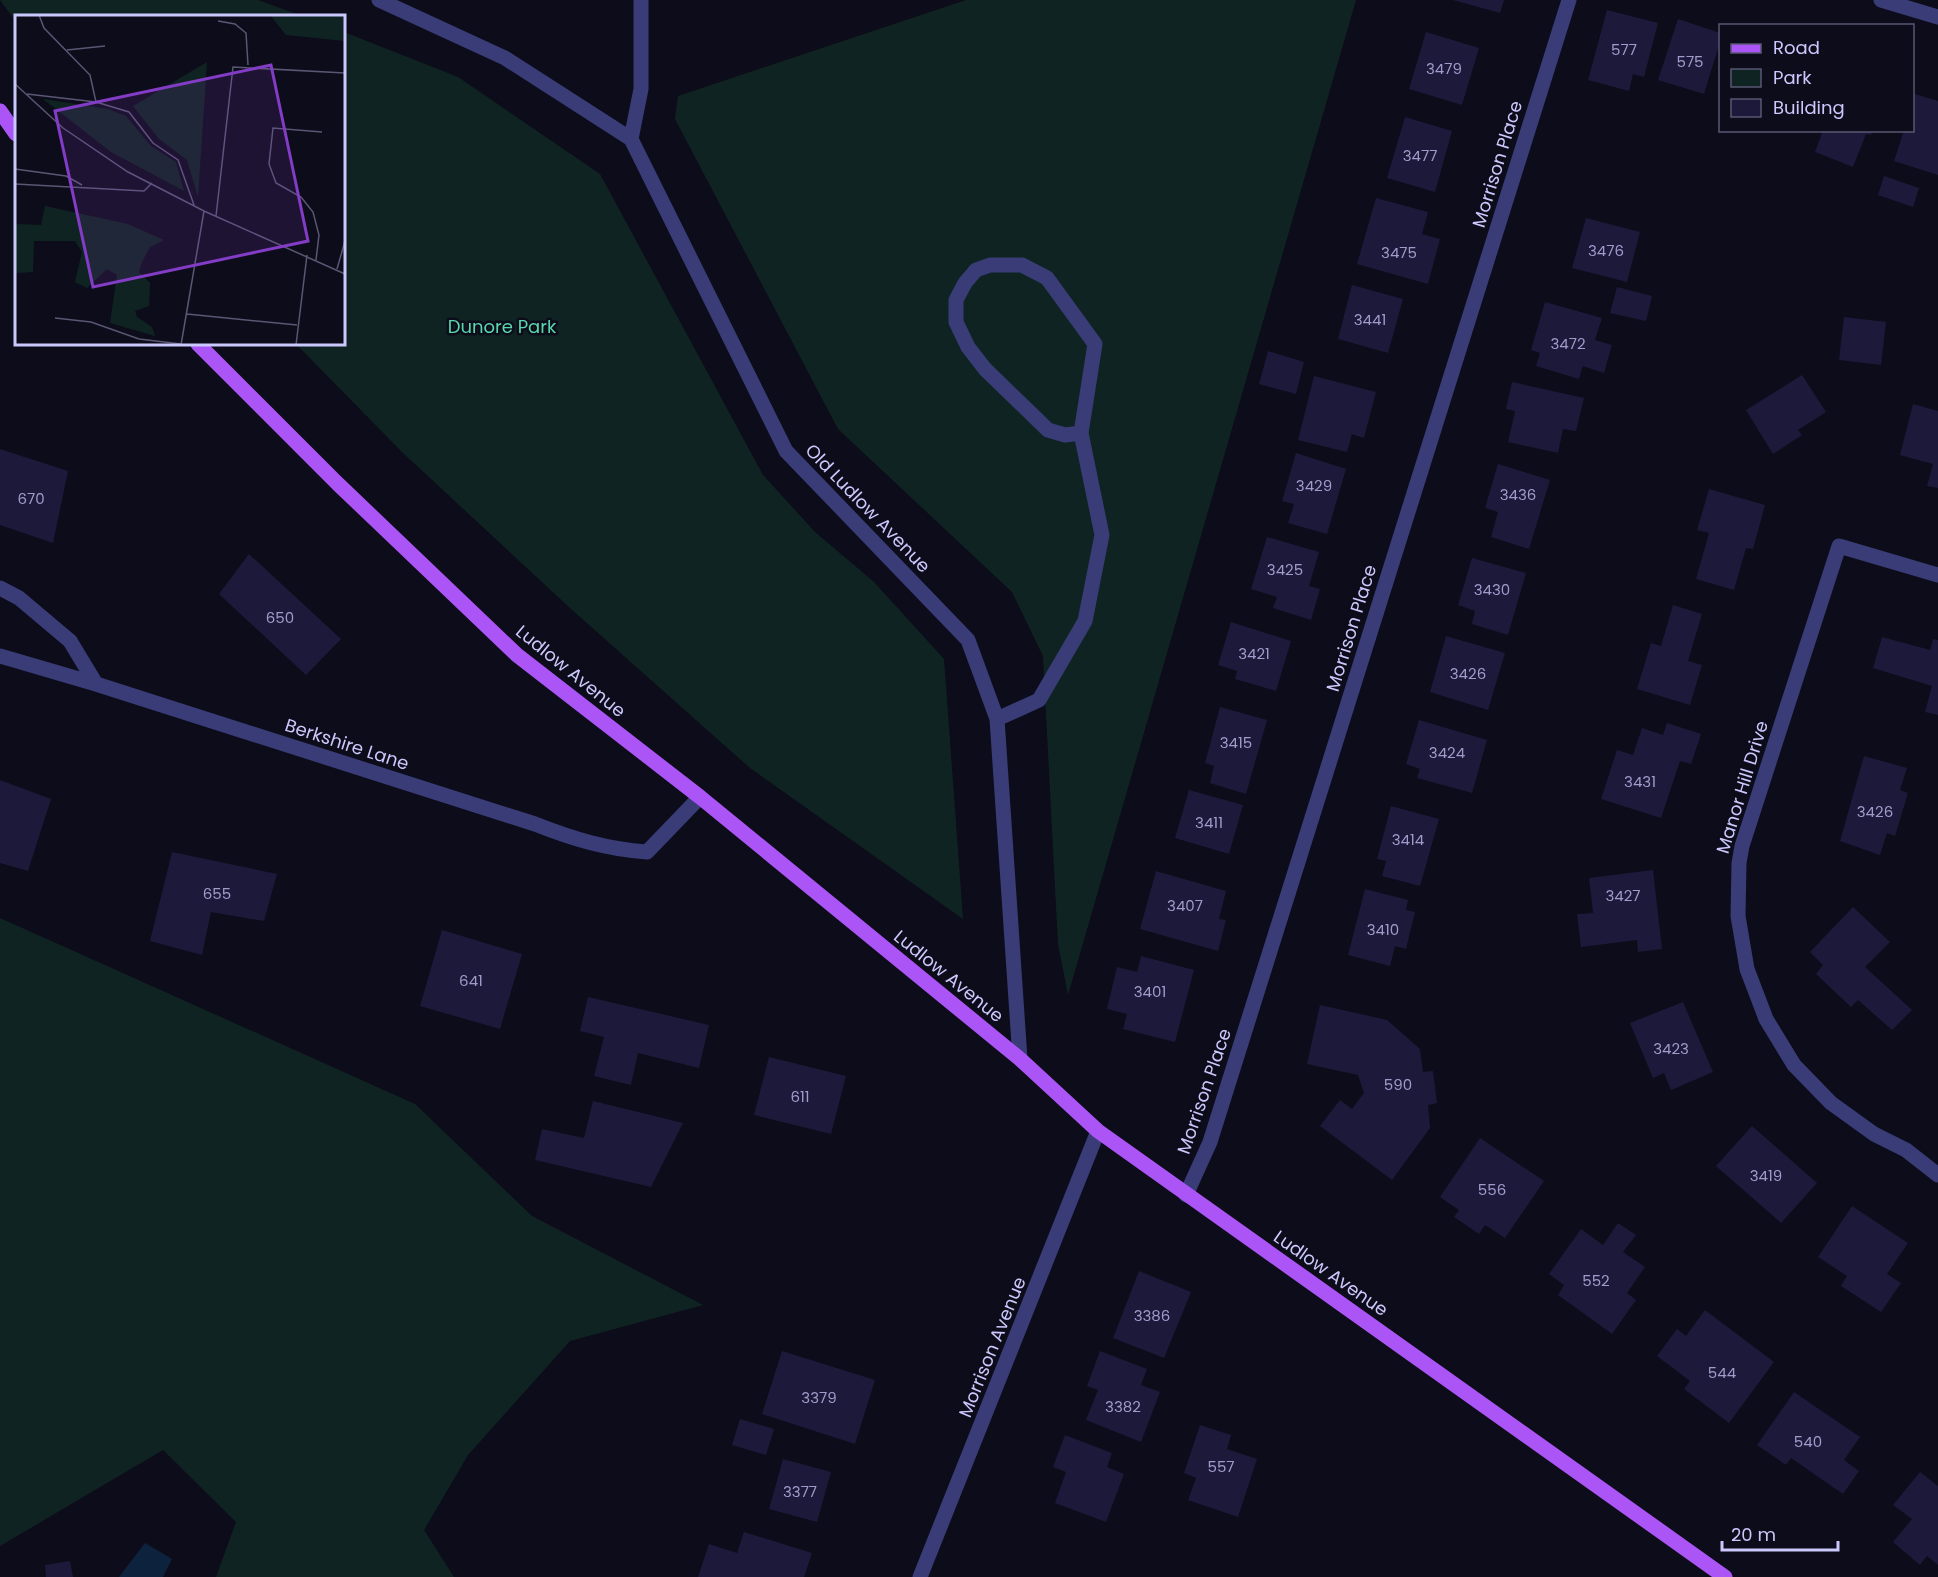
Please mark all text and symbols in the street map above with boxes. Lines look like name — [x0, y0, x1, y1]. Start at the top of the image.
inset map — [15, 15, 345, 345]
legend — [1719, 24, 1914, 132]
text: Road — [1773, 35, 1820, 60]
house number: 577 — [1611, 39, 1637, 60]
house number: 575 — [1676, 51, 1704, 72]
house number: 3479 — [1426, 58, 1462, 79]
text: Park — [1773, 65, 1812, 90]
text: Building — [1773, 95, 1845, 120]
street label: Morrison Place — [1466, 98, 1528, 230]
house number: 3477 — [1403, 145, 1437, 166]
house number: 3476 — [1588, 240, 1624, 261]
house number: 3475 — [1381, 242, 1417, 263]
house number: 3441 — [1354, 309, 1386, 330]
park label: Dunore Park — [448, 314, 557, 339]
house number: 3472 — [1550, 333, 1586, 354]
street label: Old Ludlow Avenue — [800, 438, 936, 578]
house number: 3429 — [1296, 475, 1332, 496]
house number: 3436 — [1500, 484, 1536, 505]
house number: 670 — [17, 488, 45, 509]
house number: 3425 — [1267, 559, 1303, 580]
street label: Morrison Place — [1320, 562, 1382, 694]
house number: 3430 — [1474, 579, 1510, 600]
house number: 650 — [266, 607, 294, 628]
street label: Ludlow Avenue — [511, 619, 631, 723]
house number: 3421 — [1238, 643, 1270, 664]
house number: 3426 — [1450, 663, 1486, 684]
street label: Berkshire Lane — [282, 712, 412, 776]
street label: Manor Hill Drive — [1710, 717, 1774, 857]
house number: 3415 — [1220, 732, 1252, 753]
house number: 3424 — [1429, 742, 1465, 763]
house number: 3431 — [1624, 771, 1656, 792]
house number: 3426 — [1857, 801, 1893, 822]
house number: 3411 — [1195, 812, 1223, 833]
house number: 3414 — [1392, 829, 1424, 850]
house number: 655 — [203, 883, 231, 904]
house number: 3427 — [1605, 885, 1641, 906]
house number: 3407 — [1167, 895, 1203, 916]
house number: 3410 — [1367, 919, 1399, 940]
street label: Ludlow Avenue — [889, 924, 1009, 1028]
house number: 641 — [459, 970, 483, 991]
house number: 3401 — [1134, 981, 1166, 1002]
street label: Morrison Place — [1171, 1025, 1237, 1157]
house number: 3423 — [1653, 1038, 1689, 1059]
house number: 590 — [1384, 1074, 1412, 1095]
house number: 611 — [790, 1086, 810, 1107]
house number: 3419 — [1750, 1165, 1782, 1186]
house number: 556 — [1478, 1179, 1506, 1200]
street label: Ludlow Avenue — [1269, 1224, 1393, 1322]
house number: 552 — [1582, 1270, 1610, 1291]
street label: Morrison Avenue — [952, 1273, 1032, 1421]
house number: 3386 — [1134, 1305, 1170, 1326]
house number: 544 — [1708, 1362, 1736, 1383]
house number: 3379 — [801, 1387, 837, 1408]
house number: 3382 — [1105, 1396, 1141, 1417]
house number: 540 — [1794, 1431, 1822, 1452]
house number: 557 — [1207, 1456, 1235, 1477]
house number: 3377 — [783, 1481, 817, 1502]
scale bar — [1722, 1514, 1838, 1552]
text: 20 m — [1731, 1522, 1776, 1547]

